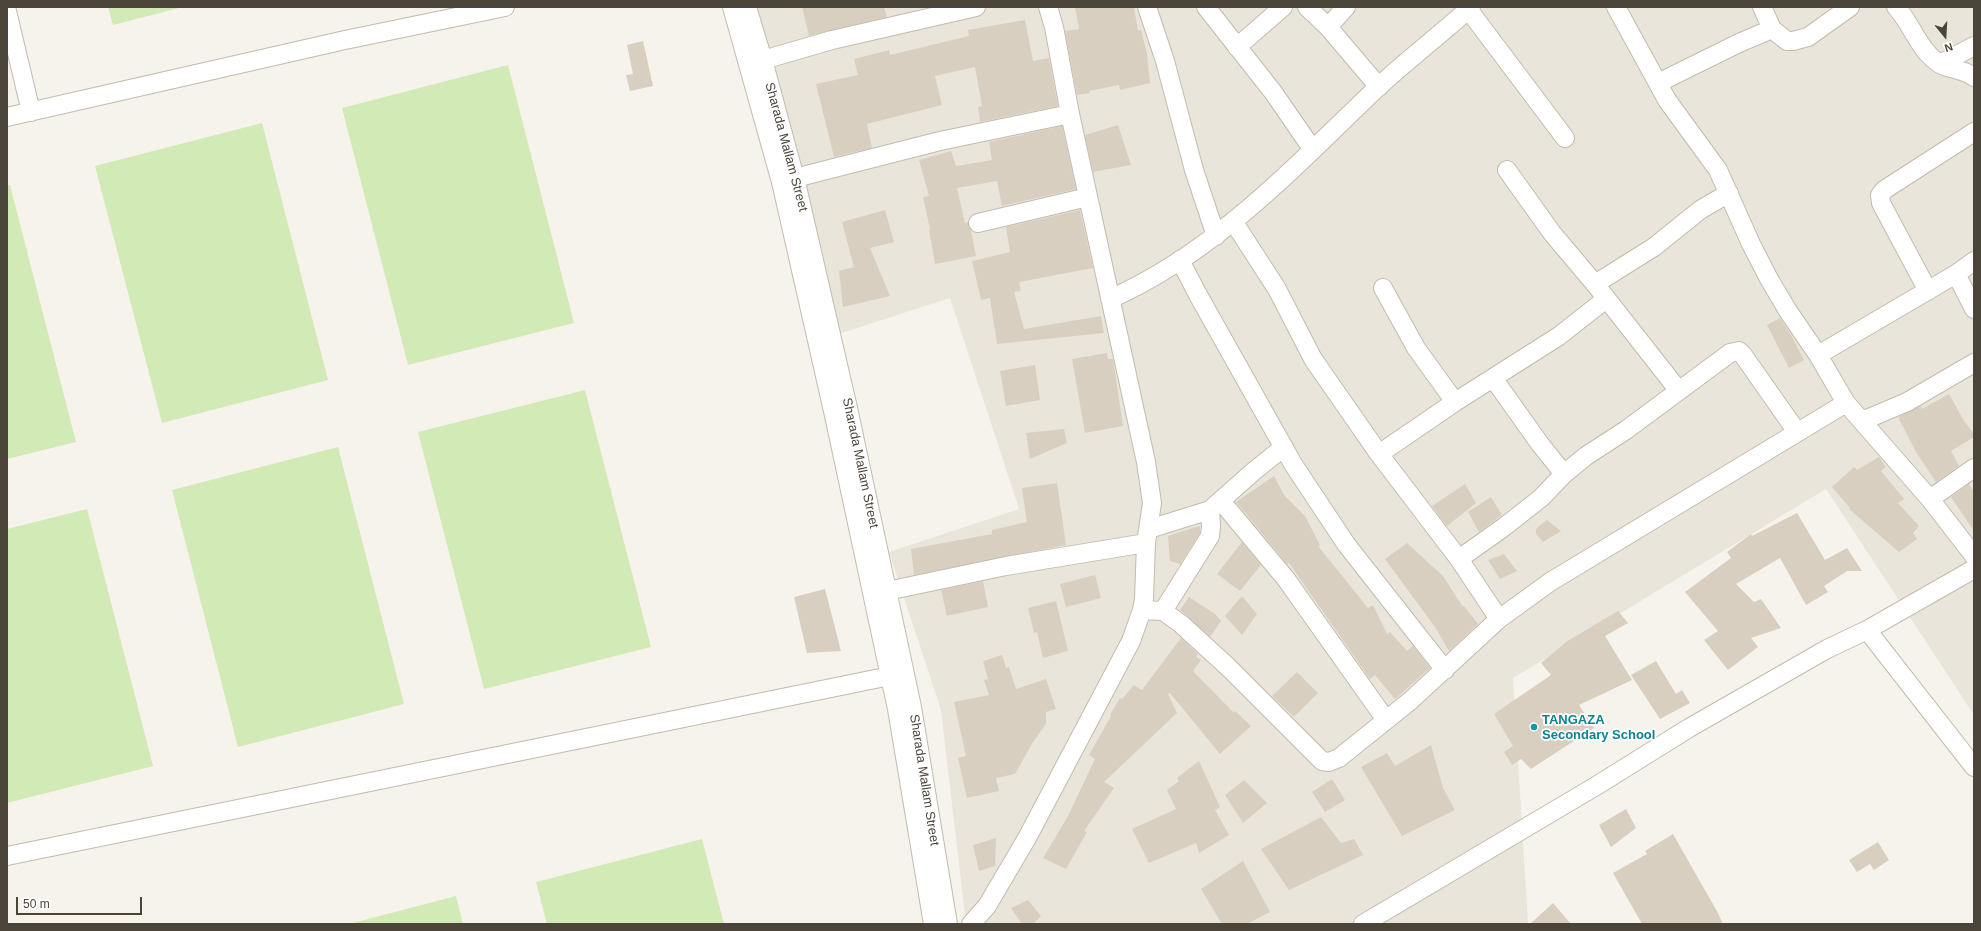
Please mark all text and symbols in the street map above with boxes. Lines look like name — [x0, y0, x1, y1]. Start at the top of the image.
north arrow — [1925, 16, 1965, 56]
text: N — [1943, 40, 1954, 54]
street label: Sharada Mallam Street — [761, 81, 811, 213]
street label: Sharada Mallam Street — [839, 396, 881, 530]
place label: TANGAZA Secondary School — [1542, 712, 1655, 743]
street label: Sharada Mallam Street — [906, 713, 942, 847]
marker: TANGAZA Secondary School — [1529, 722, 1539, 732]
scale bar — [18, 889, 144, 915]
text: 50 m — [23, 897, 50, 911]

